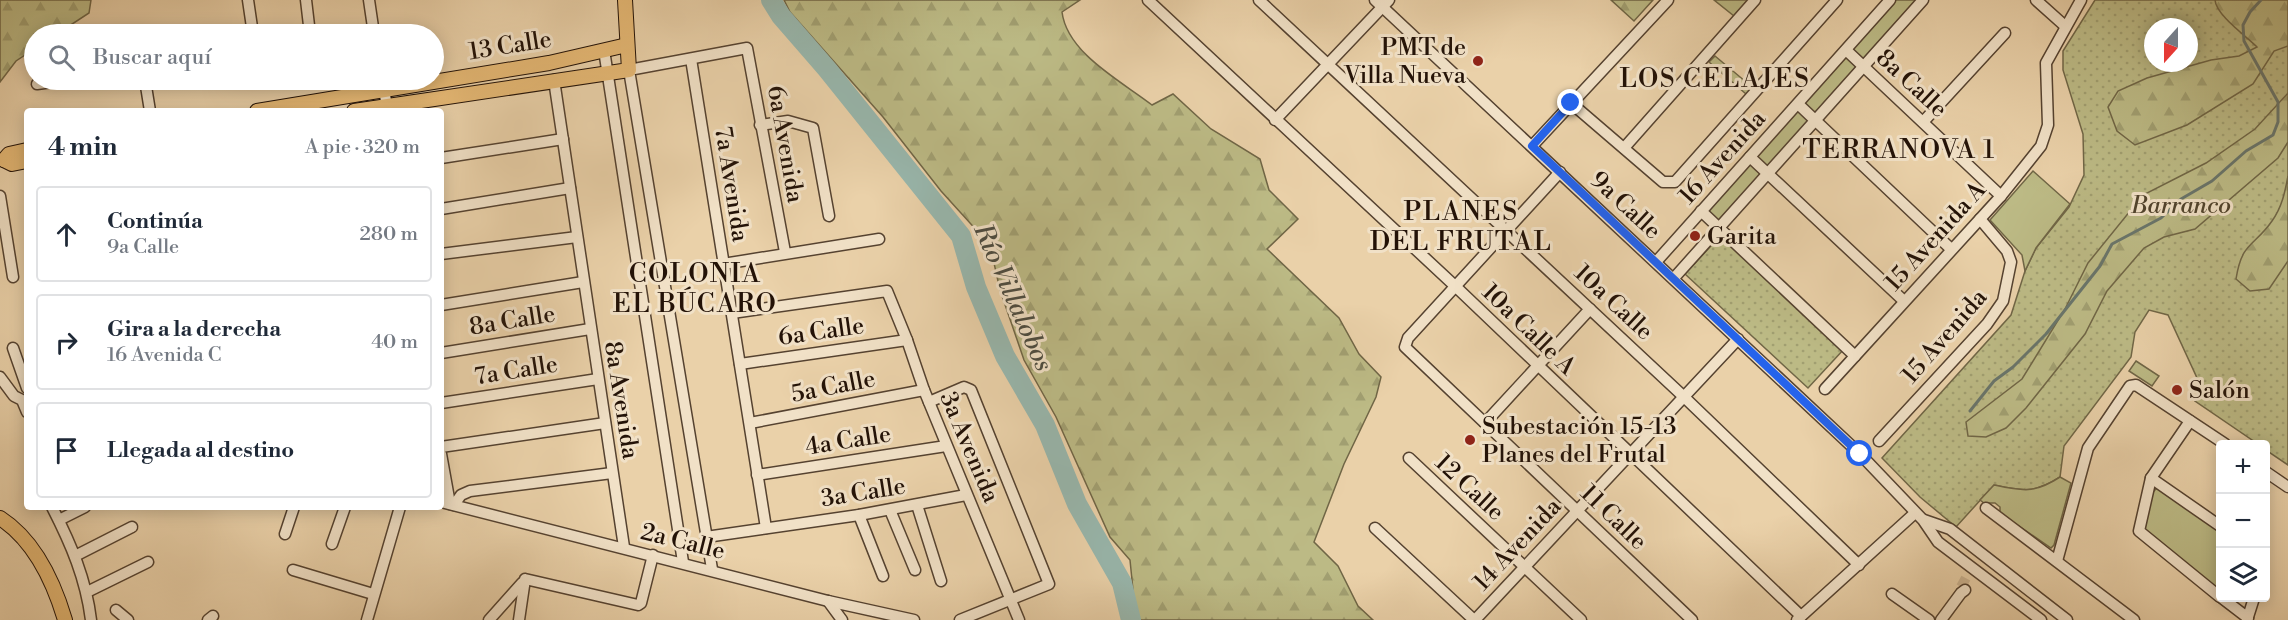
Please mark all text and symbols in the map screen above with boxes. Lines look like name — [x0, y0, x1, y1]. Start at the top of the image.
north arrow — [2144, 18, 2198, 72]
search box — [24, 24, 444, 90]
street label: 13 Calle — [467, 25, 554, 67]
place label: PMT de Villa Nueva — [1343, 33, 1467, 91]
icon: search — [45, 41, 78, 74]
street label: 8a Calle — [1869, 43, 1953, 124]
text: Buscar aquí — [93, 44, 211, 71]
marker: PMT de Villa Nueva — [1471, 54, 1485, 68]
district label: LOS CELAJES — [1620, 63, 1811, 95]
street label: 6a Avenida — [760, 83, 810, 206]
route end — [1557, 89, 1583, 115]
street label: 16 Avenida — [1673, 104, 1773, 211]
street label: 7a Avenida — [707, 124, 755, 245]
text: 4 min — [48, 131, 118, 163]
district label: TERRANOVA 1 — [1802, 134, 1996, 166]
text: A pie · 320 m — [305, 135, 420, 160]
street label: 9a Calle — [1583, 165, 1667, 246]
street label: 15 Avenida A — [1879, 175, 1993, 298]
park label: Barranco — [2130, 191, 2231, 221]
district label: PLANES DEL FRUTAL — [1370, 196, 1552, 258]
text: Continúa — [107, 208, 203, 235]
icon: ahead — [50, 218, 83, 251]
water label: Río Villalobos — [966, 218, 1060, 376]
text: 280 m — [359, 222, 418, 247]
place label: Garita — [1707, 222, 1777, 252]
marker: Garita — [1688, 229, 1702, 243]
text: 9a Calle — [107, 235, 179, 260]
district label: COLONIA EL BÚCARO — [613, 258, 777, 320]
street label: 10a Calle — [1567, 258, 1659, 347]
street label: 10a Calle A — [1475, 278, 1582, 382]
street label: 15 Avenida — [1896, 283, 1995, 390]
street label: 8a Calle — [467, 299, 557, 343]
street label: 6a Calle — [776, 311, 866, 353]
text: Gira a la derecha — [107, 316, 281, 343]
icon: right — [50, 326, 83, 359]
text: 40 m — [371, 330, 418, 355]
street label: 8a Avenida — [597, 339, 645, 462]
text: 16 Avenida C — [107, 343, 222, 368]
street label: 7a Calle — [472, 350, 560, 392]
street label: 5a Calle — [788, 364, 878, 410]
place label: Salón — [2189, 376, 2250, 406]
marker: Salón — [2170, 383, 2184, 397]
street label: 3a Avenida — [932, 388, 1006, 508]
place label: Subestación 15-13 Planes del Frutal — [1482, 412, 1676, 470]
street label: 4a Calle — [803, 419, 893, 463]
marker: Subestación 15-13 Planes del Frutal — [1463, 433, 1477, 447]
icon: arrive — [50, 434, 83, 467]
text: Llegada al destino — [107, 437, 294, 464]
route start — [1846, 440, 1872, 466]
map controls — [2216, 440, 2270, 602]
button: + — [2216, 440, 2270, 494]
street label: 12 Calle — [1428, 448, 1510, 527]
street label: 3a Calle — [819, 472, 908, 514]
street label: 11 Calle — [1574, 479, 1653, 557]
street label: 14 Avenida — [1467, 492, 1569, 597]
button: − — [2216, 494, 2270, 548]
street label: 2a Calle — [638, 517, 728, 567]
button: layers — [2216, 548, 2270, 602]

